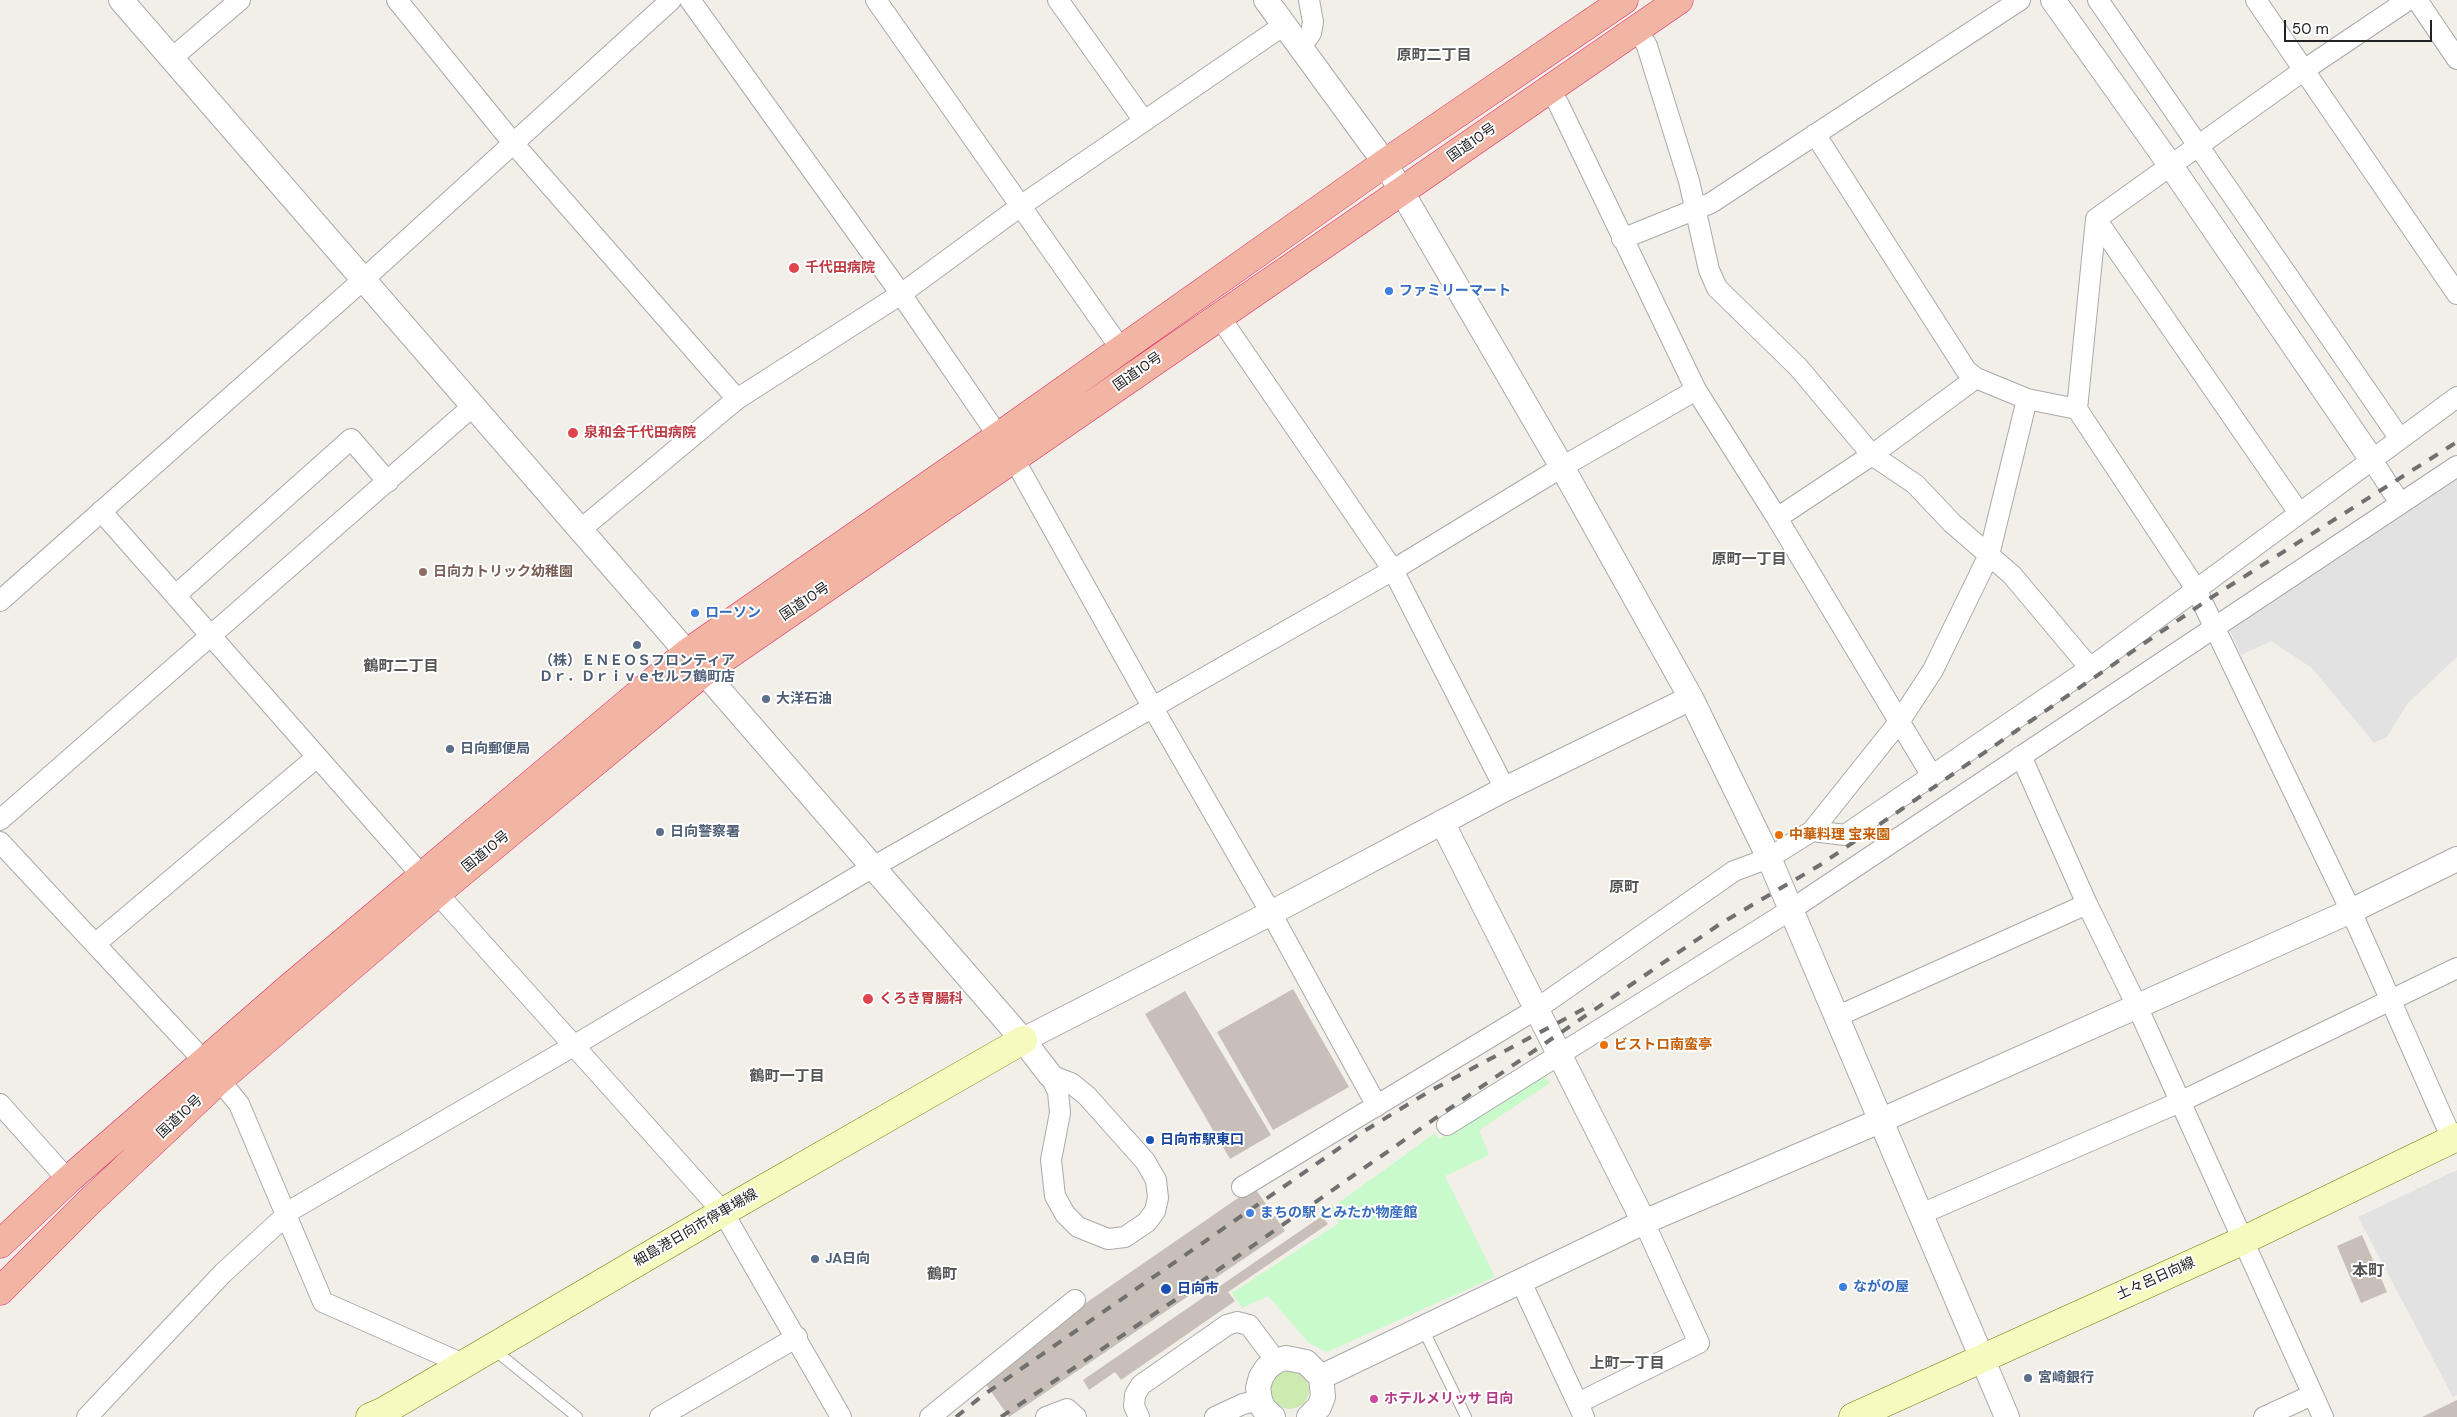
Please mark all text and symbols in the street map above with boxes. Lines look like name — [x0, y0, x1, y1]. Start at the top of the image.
scale bar — [2287, 10, 2434, 42]
text: 50 m — [2292, 19, 2329, 39]
district label: 原町二丁目 — [1397, 47, 1471, 65]
street label: 国道10号 — [1444, 120, 1500, 166]
place label: 千代田病院 — [805, 260, 875, 276]
marker: 千代田病院 — [787, 261, 801, 275]
place label: ファミリーマート — [1399, 283, 1511, 299]
marker: ファミリーマート — [1383, 285, 1395, 297]
street label: 国道10号 — [1110, 349, 1166, 395]
place label: 泉和会千代田病院 — [584, 425, 696, 441]
marker: 泉和会千代田病院 — [566, 426, 580, 440]
district label: 原町一丁目 — [1712, 551, 1786, 569]
place label: 日向カトリック幼稚園 — [433, 564, 573, 580]
marker: 日向カトリック幼稚園 — [417, 566, 429, 578]
street label: 国道10号 — [777, 579, 833, 625]
place label: ローソン — [705, 605, 761, 621]
marker: ローソン — [689, 607, 701, 619]
marker: （株）ＥＮＥＯＳフロンティア Ｄｒ．Ｄｒｉｖｅセルフ鶴町店 — [631, 639, 643, 651]
place label: （株）ＥＮＥＯＳフロンティア Ｄｒ．Ｄｒｉｖｅセルフ鶴町店 — [539, 653, 735, 686]
district label: 鶴町二丁目 — [364, 658, 438, 676]
place label: 大洋石油 — [776, 691, 832, 707]
marker: 大洋石油 — [760, 693, 772, 705]
place label: 日向郵便局 — [460, 741, 530, 757]
marker: 日向郵便局 — [444, 743, 456, 755]
place label: 日向警察署 — [670, 824, 740, 840]
marker: 日向警察署 — [654, 826, 666, 838]
place label: 中華料理 宝来園 — [1789, 827, 1890, 843]
street label: 国道10号 — [459, 828, 513, 876]
marker: 中華料理 宝来園 — [1773, 829, 1785, 841]
district label: 原町 — [1609, 879, 1639, 897]
place label: くろき胃腸科 — [879, 991, 963, 1007]
marker: くろき胃腸科 — [861, 992, 875, 1006]
place label: ビストロ南蛮亭 — [1614, 1037, 1712, 1053]
marker: ビストロ南蛮亭 — [1598, 1039, 1610, 1051]
district label: 鶴町一丁目 — [750, 1068, 824, 1086]
street label: 国道10号 — [154, 1092, 206, 1142]
place label: 日向市駅東口 — [1160, 1132, 1244, 1148]
marker: 日向市駅東口 — [1144, 1134, 1156, 1146]
street label: 細島港日向市停車場線 — [631, 1186, 761, 1270]
place label: まちの駅 とみたか物産館 — [1260, 1205, 1417, 1221]
marker: まちの駅 とみたか物産館 — [1244, 1207, 1256, 1219]
place label: JA日向 — [825, 1251, 870, 1267]
marker: JA日向 — [809, 1253, 821, 1265]
street label: 土々呂日向線 — [2114, 1254, 2198, 1304]
district label: 本町 — [2352, 1262, 2384, 1282]
district label: 鶴町 — [927, 1266, 957, 1284]
place label: ながの屋 — [1853, 1279, 1909, 1295]
place label: 日向市 — [1177, 1281, 1219, 1297]
marker: ながの屋 — [1837, 1281, 1849, 1293]
marker: 日向市 — [1159, 1282, 1173, 1296]
district label: 上町一丁目 — [1590, 1355, 1664, 1373]
place label: 宮崎銀行 — [2038, 1370, 2094, 1386]
marker: 宮崎銀行 — [2022, 1372, 2034, 1384]
place label: ホテルメリッサ 日向 — [1384, 1391, 1513, 1407]
marker: ホテルメリッサ 日向 — [1368, 1393, 1380, 1405]

